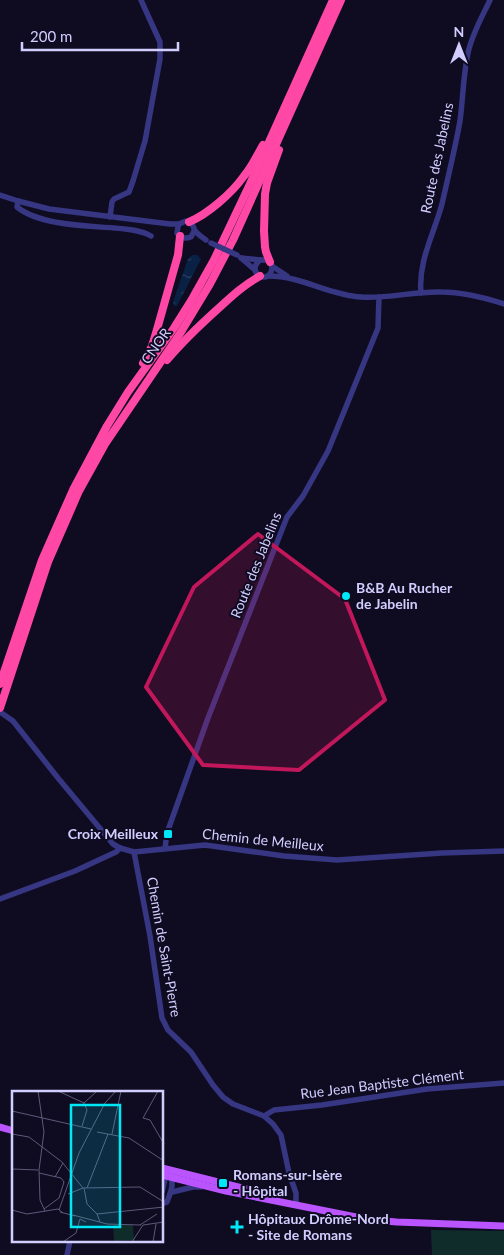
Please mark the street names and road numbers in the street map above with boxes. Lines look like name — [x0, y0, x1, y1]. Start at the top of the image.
street label: Route des Jabelins — [416, 101, 457, 215]
street label: CNOR — [137, 324, 174, 367]
street label: Route des Jabelins — [227, 509, 285, 620]
street label: Chemin de Meilleux — [202, 825, 325, 854]
street label: Chemin de Saint-Pierre — [144, 876, 185, 1018]
street label: Rue Jean Baptiste Clément — [299, 1065, 464, 1102]

